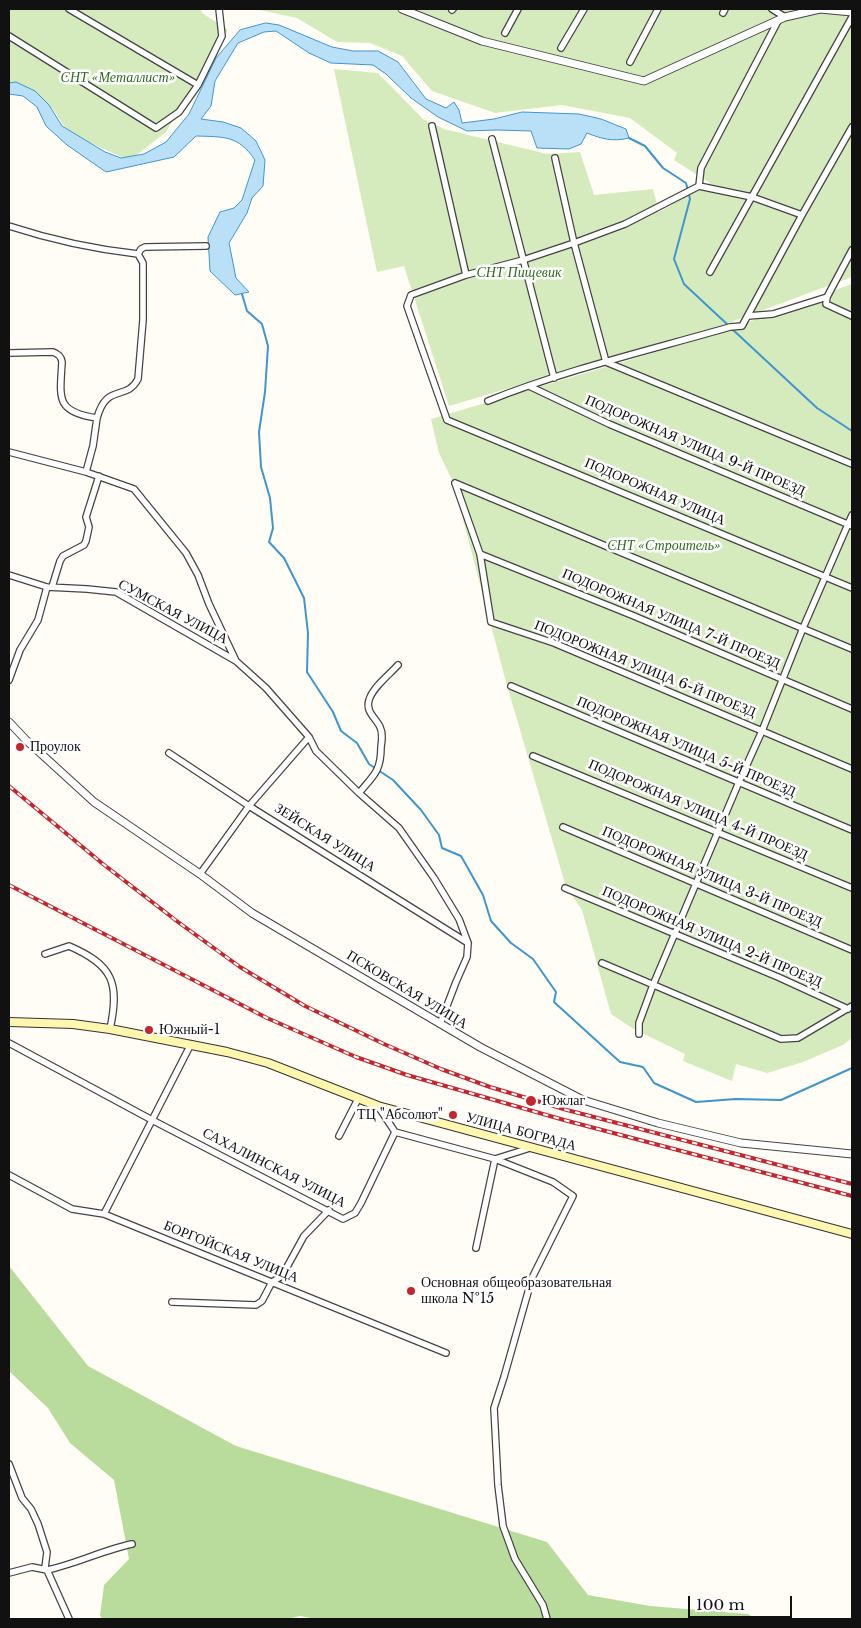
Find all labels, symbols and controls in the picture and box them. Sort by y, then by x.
park label: СНТ «Металлист» [61,70,175,86]
park label: СНТ Пищевик [477,265,561,281]
street label: ПОДОРОЖНАЯ УЛИЦА 9-Й ПРОЕЗД [582,392,808,500]
street label: ПОДОРОЖНАЯ УЛИЦА [582,455,728,529]
park label: СНТ «Строитель» [607,538,721,554]
street label: ПОДОРОЖНАЯ УЛИЦА 7-Й ПРОЕЗД [559,565,783,673]
street label: СУМСКАЯ УЛИЦА [115,576,231,648]
street label: ПОДОРОЖНАЯ УЛИЦА 6-Й ПРОЕЗД [532,617,758,721]
street label: ПОДОРОЖНАЯ УЛИЦА 5-Й ПРОЕЗД [574,693,798,801]
place label: Проулок [30,739,81,755]
marker: Проулок [14,741,26,753]
street label: ПОДОРОЖНАЯ УЛИЦА 4-Й ПРОЕЗД [586,756,810,864]
street label: ЗЕЙСКАЯ УЛИЦА [271,800,379,876]
street label: ПОДОРОЖНАЯ УЛИЦА 3-Й ПРОЕЗД [600,823,824,931]
street label: ПОДОРОЖНАЯ УЛИЦА 2-Й ПРОЕЗД [600,883,824,991]
street label: ПСКОВСКАЯ УЛИЦА [343,947,471,1033]
place label: Южный-1 [159,1022,220,1038]
marker: Южный-1 [143,1024,155,1036]
place label: Южлаг [542,1093,585,1109]
marker: Южлаг [524,1094,538,1108]
place label: ТЦ "Абсолют" [357,1107,443,1123]
marker: ТЦ "Абсолют" [447,1109,459,1121]
street label: УЛИЦА БОГРАДА [464,1109,578,1155]
street label: САХАЛИНСКАЯ УЛИЦА [199,1124,349,1212]
street label: БОРГОЙСКАЯ УЛИЦА [161,1217,301,1287]
place label: Основная общеобразовательная школа №15 [421,1275,612,1308]
marker: Основная общеобразовательная школа №15 [405,1285,417,1297]
scale bar [691,1586,795,1618]
text: 100 m [696,1595,745,1614]

